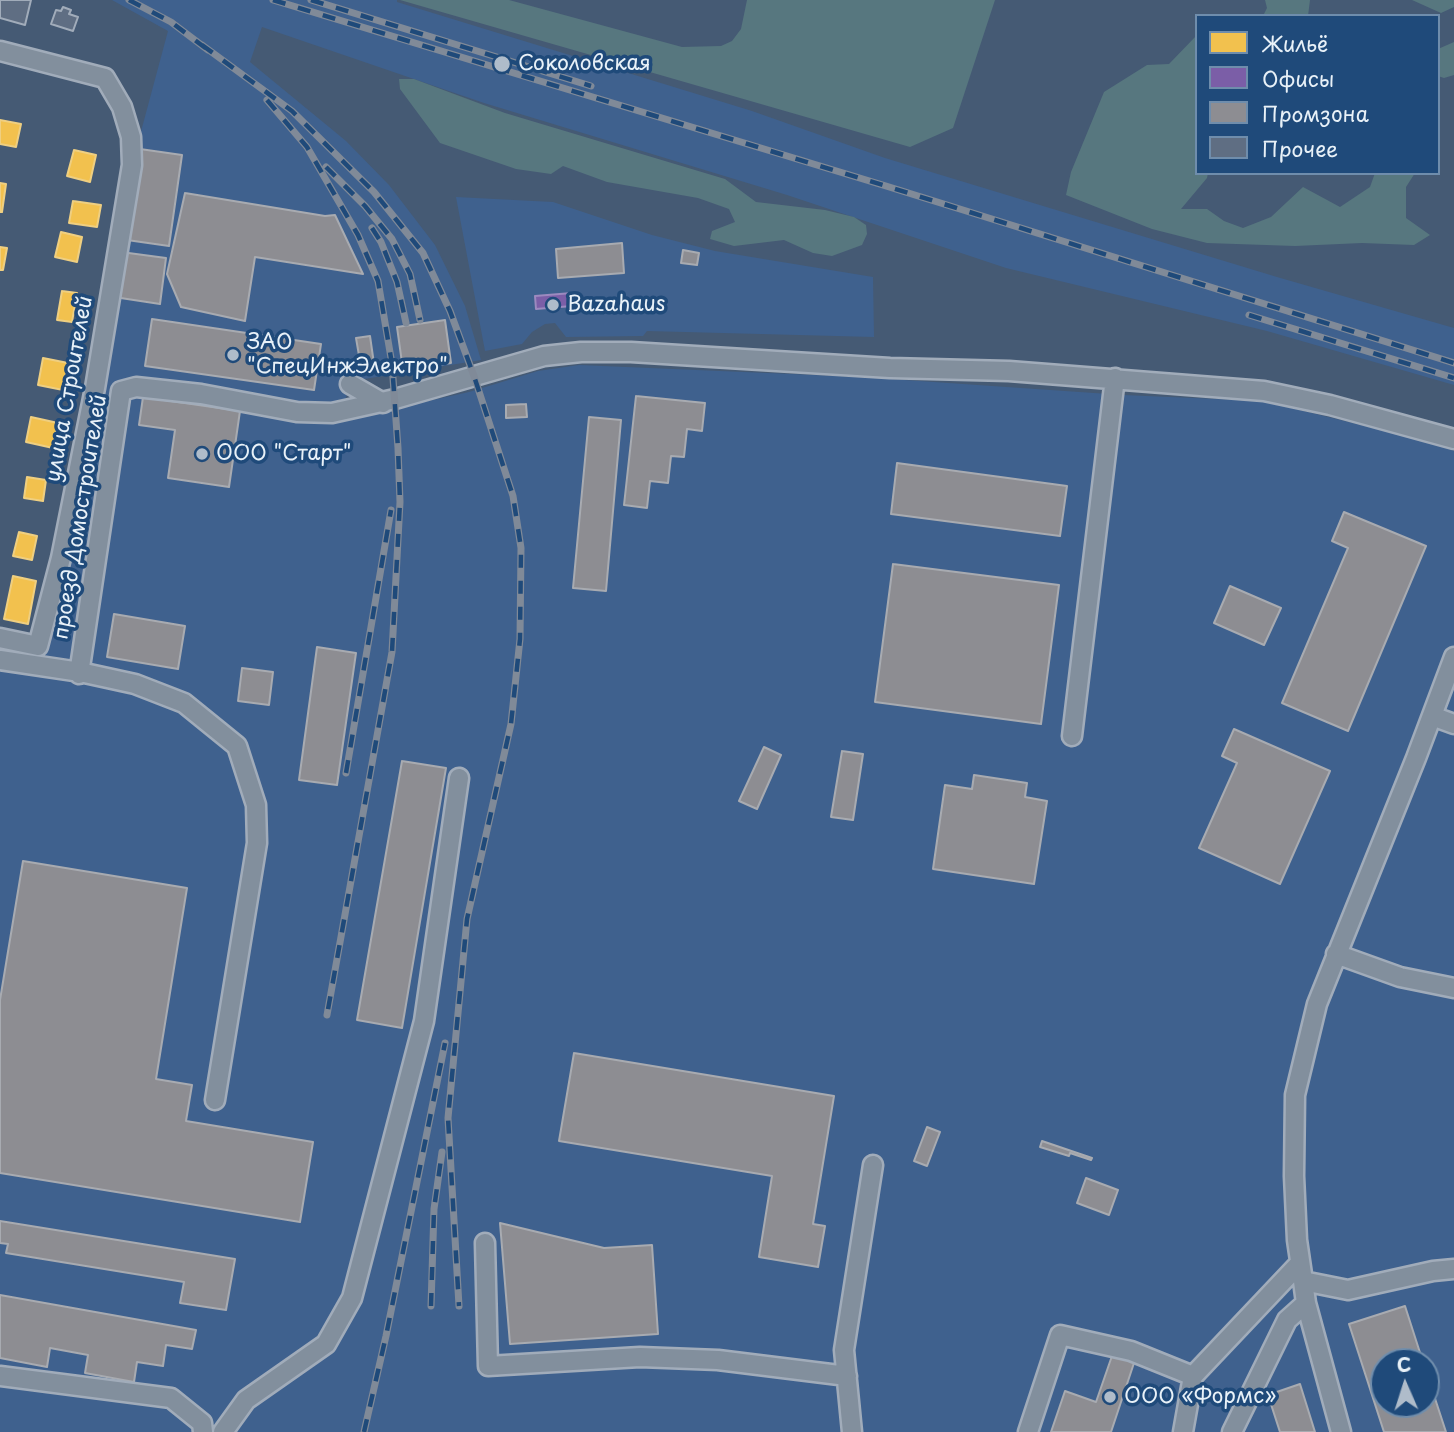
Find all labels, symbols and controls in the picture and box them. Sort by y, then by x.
legend [1195,14,1440,175]
text: Жильё [1262,27,1328,59]
place label: Соколовская [518,51,651,77]
marker: Соколовская [492,54,512,74]
text: Офисы [1262,62,1334,94]
text: Промзона [1262,97,1369,129]
text: Прочее [1262,132,1338,164]
place label: Bazahaus [567,292,665,318]
street label: улица Строителей [41,294,99,484]
marker: Bazahaus [545,297,561,313]
place label: ЗАО "СпецИнжЭлектро" [247,330,448,380]
marker: ЗАО "СпецИнжЭлектро" [225,347,241,363]
street label: проезд Домостроителей [49,393,113,641]
place label: ООО "Старт" [216,441,351,467]
marker: ООО "Старт" [194,446,210,462]
north arrow [1370,1348,1440,1418]
text: С [1396,1350,1412,1378]
place label: ООО «Формс» [1124,1384,1276,1410]
marker: ООО «Формс» [1102,1389,1118,1405]

